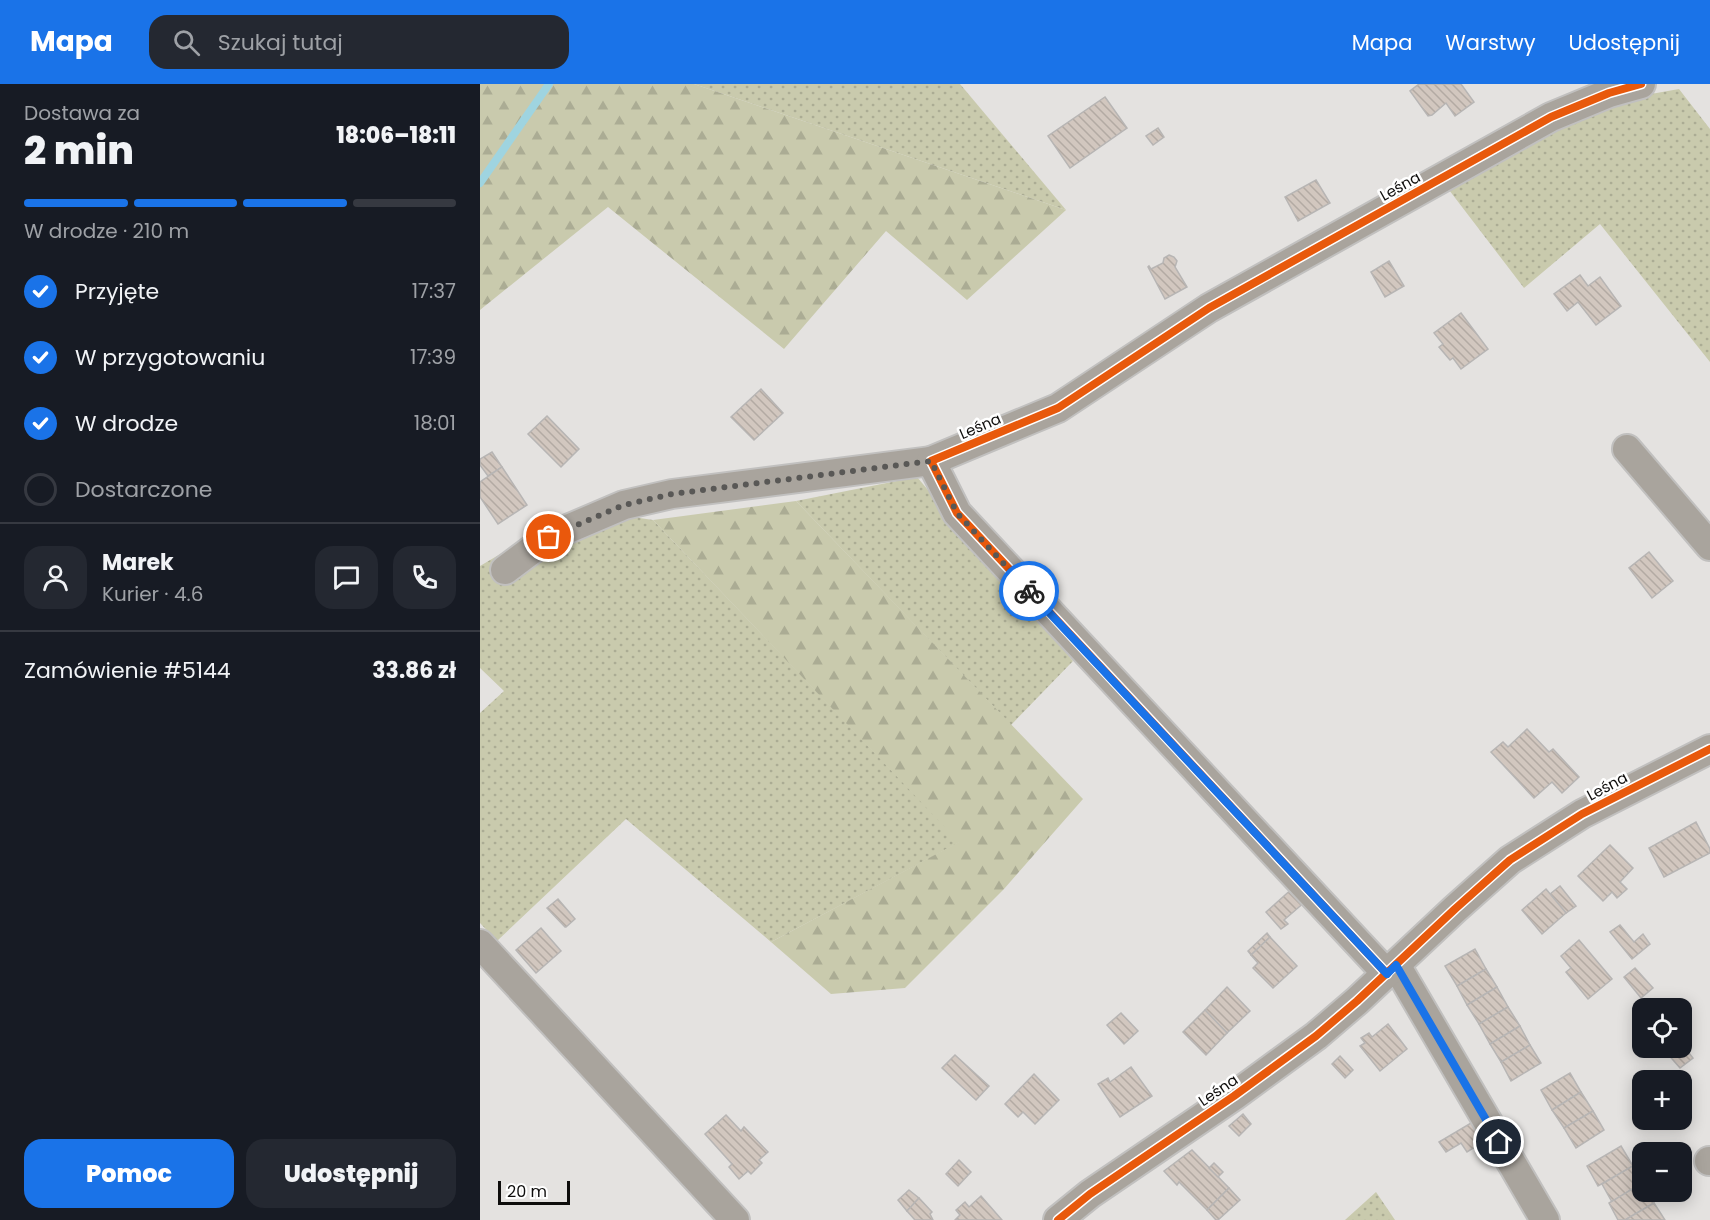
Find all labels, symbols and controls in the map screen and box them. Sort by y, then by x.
search box [149,15,569,69]
text: Mapa [30,22,113,61]
icon: search [170,26,203,59]
text: Szukaj tutaj [218,27,343,58]
text: Mapa [1352,28,1412,57]
text: Warstwy [1445,28,1536,57]
text: Udostępnij [1569,28,1680,57]
text: Dostawa za [24,99,140,127]
text: 18:06–18:11 [336,120,456,151]
text: 2 min [24,123,134,178]
street label: Leśna [1376,166,1424,206]
text: W drodze · 210 m [24,217,189,245]
icon: check [24,275,57,308]
text: Przyjęte [75,276,159,307]
text: 17:37 [412,277,456,305]
icon: check [24,341,57,374]
text: W przygotowaniu [75,342,265,373]
text: 17:39 [410,343,456,371]
icon: check [24,407,57,440]
text: W drodze [75,408,178,439]
street label: Leśna [956,408,1004,444]
text: 18:01 [414,409,456,437]
text: Dostarczone [75,474,212,505]
pin [523,511,574,562]
icon: bag [532,520,565,553]
button: person [24,546,87,609]
button: chat [315,546,378,609]
button: phone [393,546,456,609]
text: Marek [102,547,174,578]
courier [999,561,1059,621]
icon: bike [1013,575,1046,608]
text: Kurier · 4.6 [102,580,203,608]
text: Zamówienie #5144 [24,655,231,686]
text: 33.86 zł [372,655,456,686]
street label: Leśna [1583,767,1631,805]
map controls [1632,998,1692,1202]
button: locate [1632,998,1692,1058]
street label: Leśna [1194,1069,1242,1111]
button: + [1632,1070,1692,1130]
pin [1473,1116,1524,1167]
icon: home [1482,1125,1515,1158]
button: Pomoc [24,1139,234,1208]
button: Udostępnij [246,1139,456,1208]
button: − [1632,1142,1692,1202]
scale bar [498,1178,570,1206]
text: 20 m [507,1180,547,1203]

